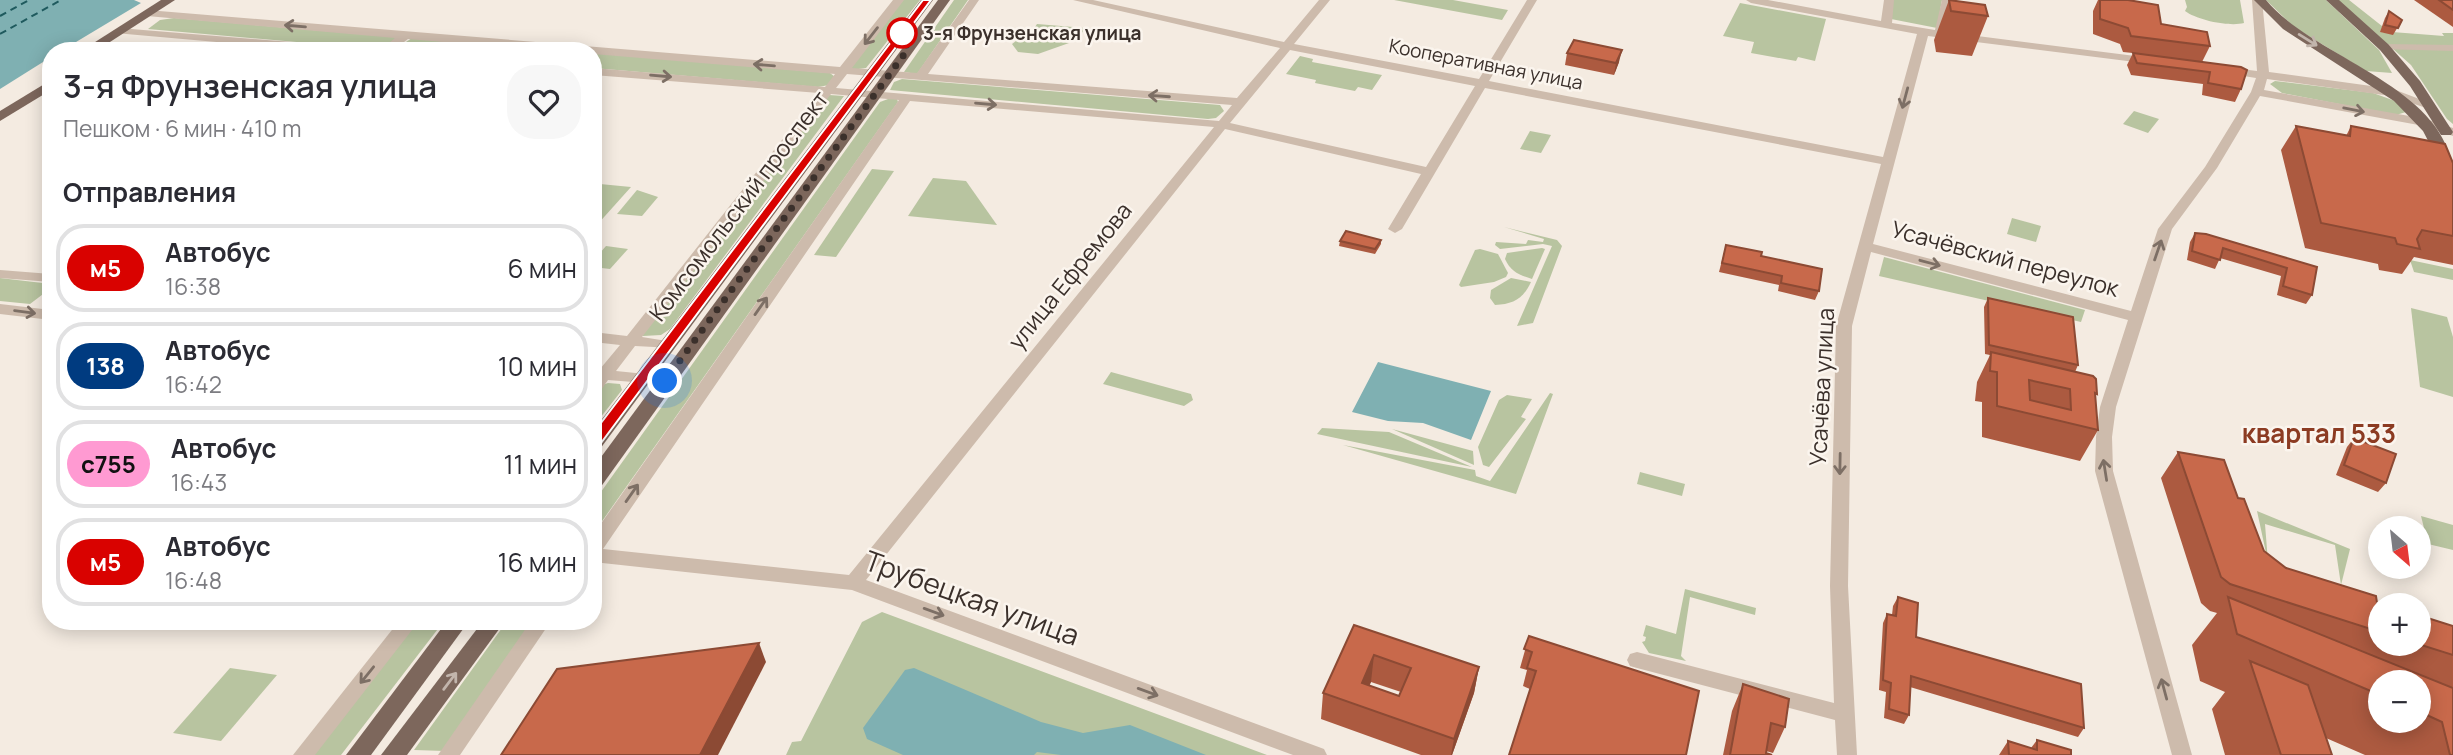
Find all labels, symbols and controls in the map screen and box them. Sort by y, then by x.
marker: 3-я Фрунзенская улица [887,18,917,48]
one-way arrow [284,19,307,32]
place label: 3-я Фрунзенская улица [923,20,1142,46]
one-way arrow [864,26,879,44]
street label: Кооперативная улица [1387,32,1585,96]
one-way arrow [2297,33,2317,47]
one-way arrow [753,58,775,71]
text: 3-я Фрунзенская улица [63,63,437,108]
button: heart [507,65,581,139]
one-way arrow [649,70,672,83]
street label: Комсомольский проспект [641,83,836,327]
one-way arrow [1898,86,1911,108]
one-way arrow [1149,89,1171,102]
one-way arrow [974,98,997,111]
one-way arrow [2342,104,2365,117]
text: Пешком · 6 мин · 410 m [63,112,301,144]
text: Отправления [63,174,236,210]
street label: улица Ефремова [1000,195,1138,356]
street label: Усачёвский переулок [1888,212,2123,304]
text: Автобус [165,234,271,270]
one-way arrow [2153,240,2165,262]
text: 6 мин [508,250,577,286]
text: м5 [90,251,121,284]
one-way arrow [1918,257,1941,270]
text: 16:38 [165,270,221,302]
one-way arrow [754,297,769,315]
one-way arrow [14,306,36,319]
street label: Усачёва улица [1801,307,1841,467]
text: Автобус [165,332,271,368]
text: 10 мин [498,348,577,384]
text: 138 [86,349,125,382]
your location [647,363,682,398]
text: 16:42 [165,368,222,400]
district label: квартал 533 [2242,415,2396,451]
text: Автобус [171,430,276,466]
text: 11 мин [503,446,577,482]
text: с755 [81,447,136,480]
one-way arrow [1834,452,1847,475]
one-way arrow [2098,459,2111,482]
text: 16:43 [171,466,227,498]
one-way arrow [625,484,639,503]
north arrow [2368,516,2431,579]
map controls [2368,516,2431,733]
text: Автобус [165,528,271,564]
street label: Трубецкая улица [860,541,1085,654]
text: 16 мин [497,544,577,580]
text: м5 [90,545,121,578]
text: 16:48 [165,564,222,596]
button: + [2368,593,2431,656]
one-way arrow [923,607,945,619]
one-way arrow [360,665,375,683]
button: − [2368,670,2431,733]
one-way arrow [442,673,457,691]
one-way arrow [2157,678,2170,700]
one-way arrow [1136,686,1158,699]

